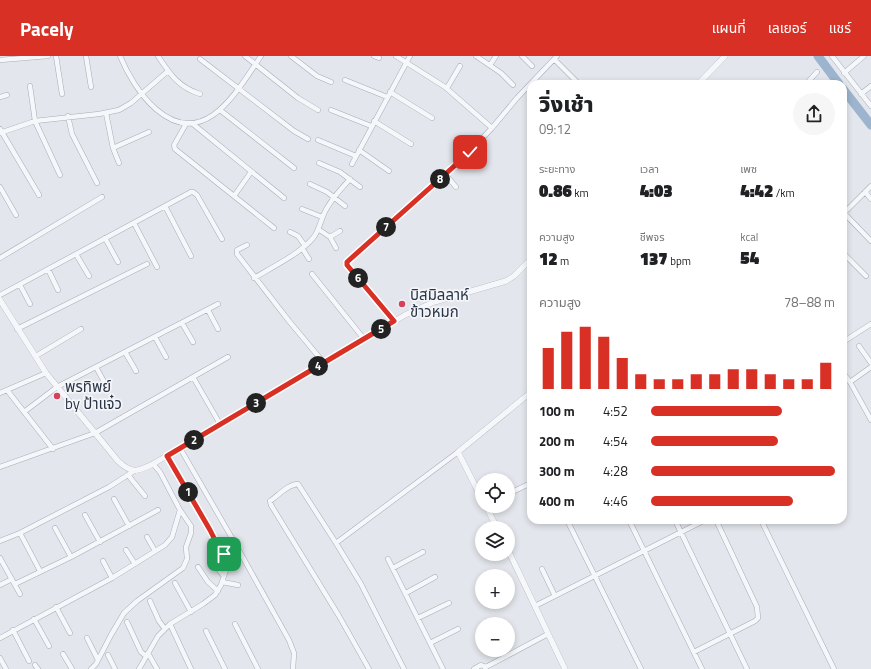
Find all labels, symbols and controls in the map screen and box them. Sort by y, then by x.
text: Pacely [20,14,74,43]
text: แผนที่ [712,17,746,38]
text: เลเยอร์ [768,17,807,38]
text: แชร์ [829,17,851,38]
text: วิ่งเช้า [539,87,594,121]
button: share [793,93,835,135]
text: 09:12 [539,119,571,139]
pin [453,135,487,169]
icon: check [459,141,481,163]
text: ระยะทาง [539,161,575,177]
text: เวลา [640,161,659,177]
text: เพซ [740,161,757,177]
pin: 8 [430,169,450,189]
text: 8 [437,171,443,187]
text: 0.86 [539,178,572,204]
text: 4:03 [640,178,673,204]
text: 4:42 [740,178,773,204]
text: km [572,185,589,201]
text: /km [773,185,795,201]
pin: 7 [376,217,396,237]
text: 7 [383,219,389,235]
text: ความสูง [539,229,575,245]
text: ชีพจร [640,229,665,245]
text: kcal [740,229,758,245]
text: 54 [740,245,759,271]
text: 12 [539,246,558,272]
text: 137 [640,246,668,272]
text: m [558,253,569,269]
text: bpm [668,253,691,269]
pin: 6 [348,268,368,288]
text: 6 [355,270,361,286]
place label: บิสมิลลาห์ ข้าวหมก [410,283,469,323]
text: ความสูง [539,292,581,312]
text: 78–88 m [784,292,835,312]
marker: บิสมิลลาห์ ข้าวหมก [397,299,407,309]
pin: 5 [371,319,391,339]
text: 5 [378,321,384,337]
pin: 4 [308,356,328,376]
text: 4 [315,358,321,374]
place label: พรทิพย์ by ป้าแจ๋ว [65,375,122,415]
marker: พรทิพย์ by ป้าแจ๋ว [52,391,62,401]
pin: 3 [246,393,266,413]
text: 3 [253,395,259,411]
text: 100 m [539,401,575,421]
text: 4:52 [603,401,628,421]
pin: 2 [184,430,204,450]
text: 200 m [539,431,575,451]
text: 4:54 [603,431,628,451]
text: 2 [191,432,197,448]
text: 300 m [539,461,575,481]
text: 4:28 [603,461,628,481]
map controls [475,473,515,657]
button: locate [475,473,515,513]
pin: 1 [178,482,198,502]
text: 1 [185,484,191,500]
text: 400 m [539,491,575,511]
text: 4:46 [603,491,628,511]
button: layers [475,521,515,561]
pin [207,537,241,571]
icon: arrive [213,543,235,565]
button: + [475,569,515,609]
button: − [475,617,515,657]

